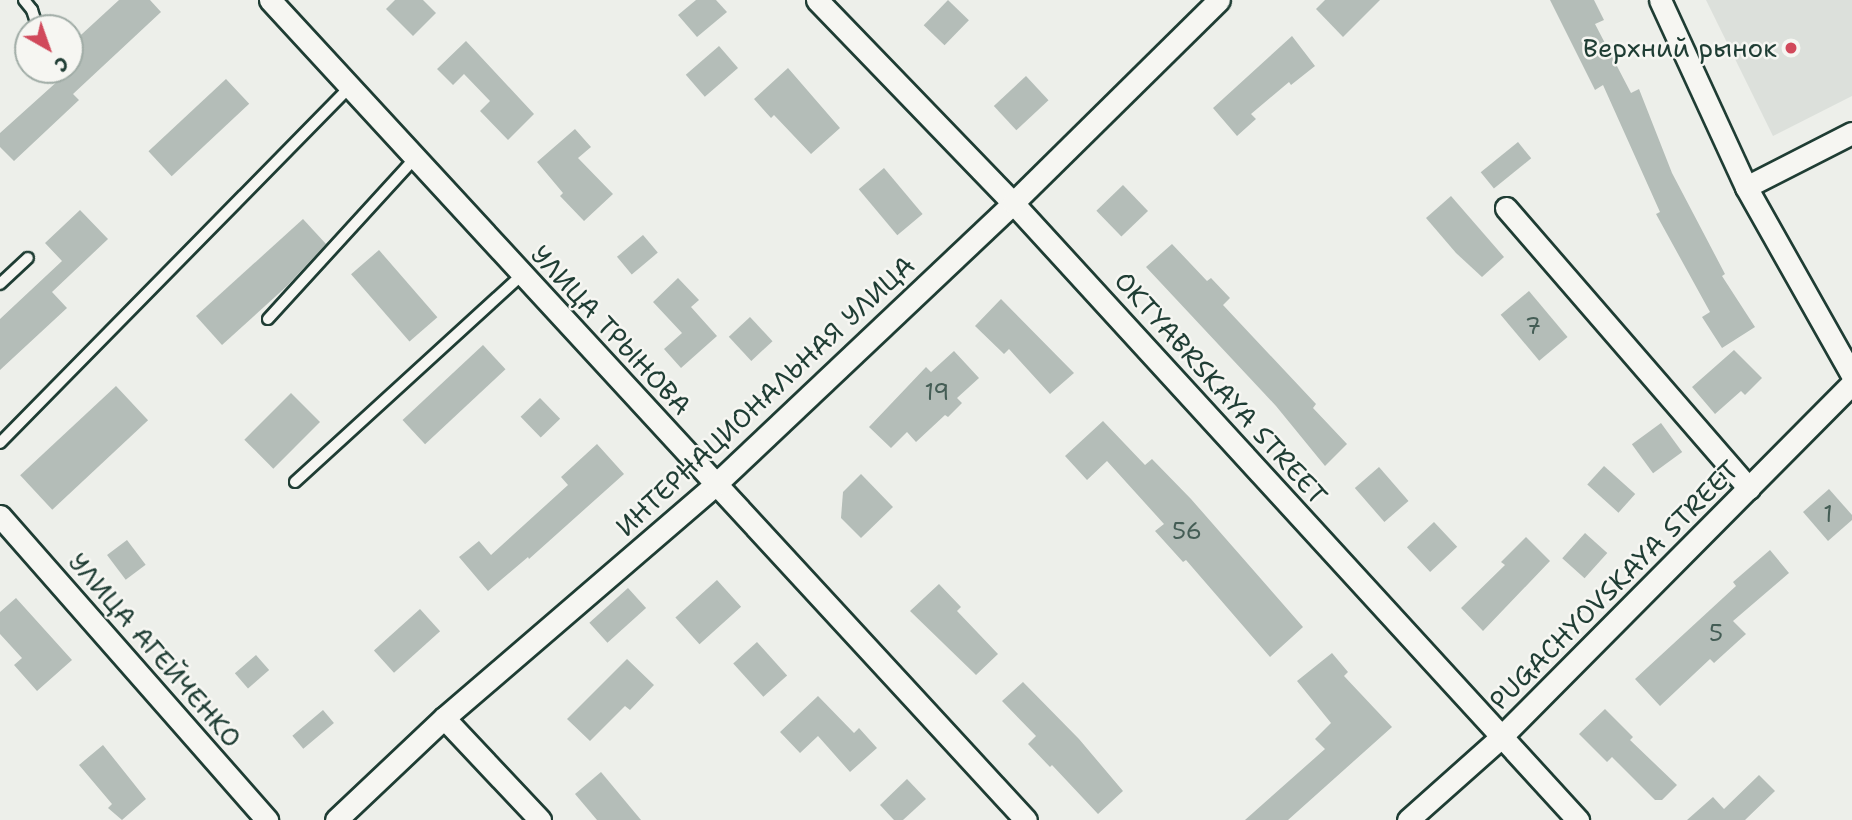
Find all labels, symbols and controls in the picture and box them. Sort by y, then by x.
north arrow [14,14,84,84]
place label: Верхний рынок [1583,32,1777,64]
marker: Верхний рынок [1783,40,1799,56]
text: С [49,51,74,77]
street label: УЛИЦА ТРЫНОВА [524,239,698,421]
street label: ИНТЕРНАЦИОНАЛЬНАЯ УЛИЦА [609,249,921,543]
street label: OKTYABRSKAYA STREET [1108,265,1334,511]
house number: 7 [1525,312,1541,340]
house number: 19 [925,378,949,406]
street label: PUGACHYOVSKAYA STREET [1483,454,1745,716]
house number: 1 [1823,500,1833,528]
house number: 56 [1172,517,1202,545]
street label: УЛИЦА АГЕЙЧЕНКО [62,546,248,754]
house number: 5 [1709,619,1723,647]

